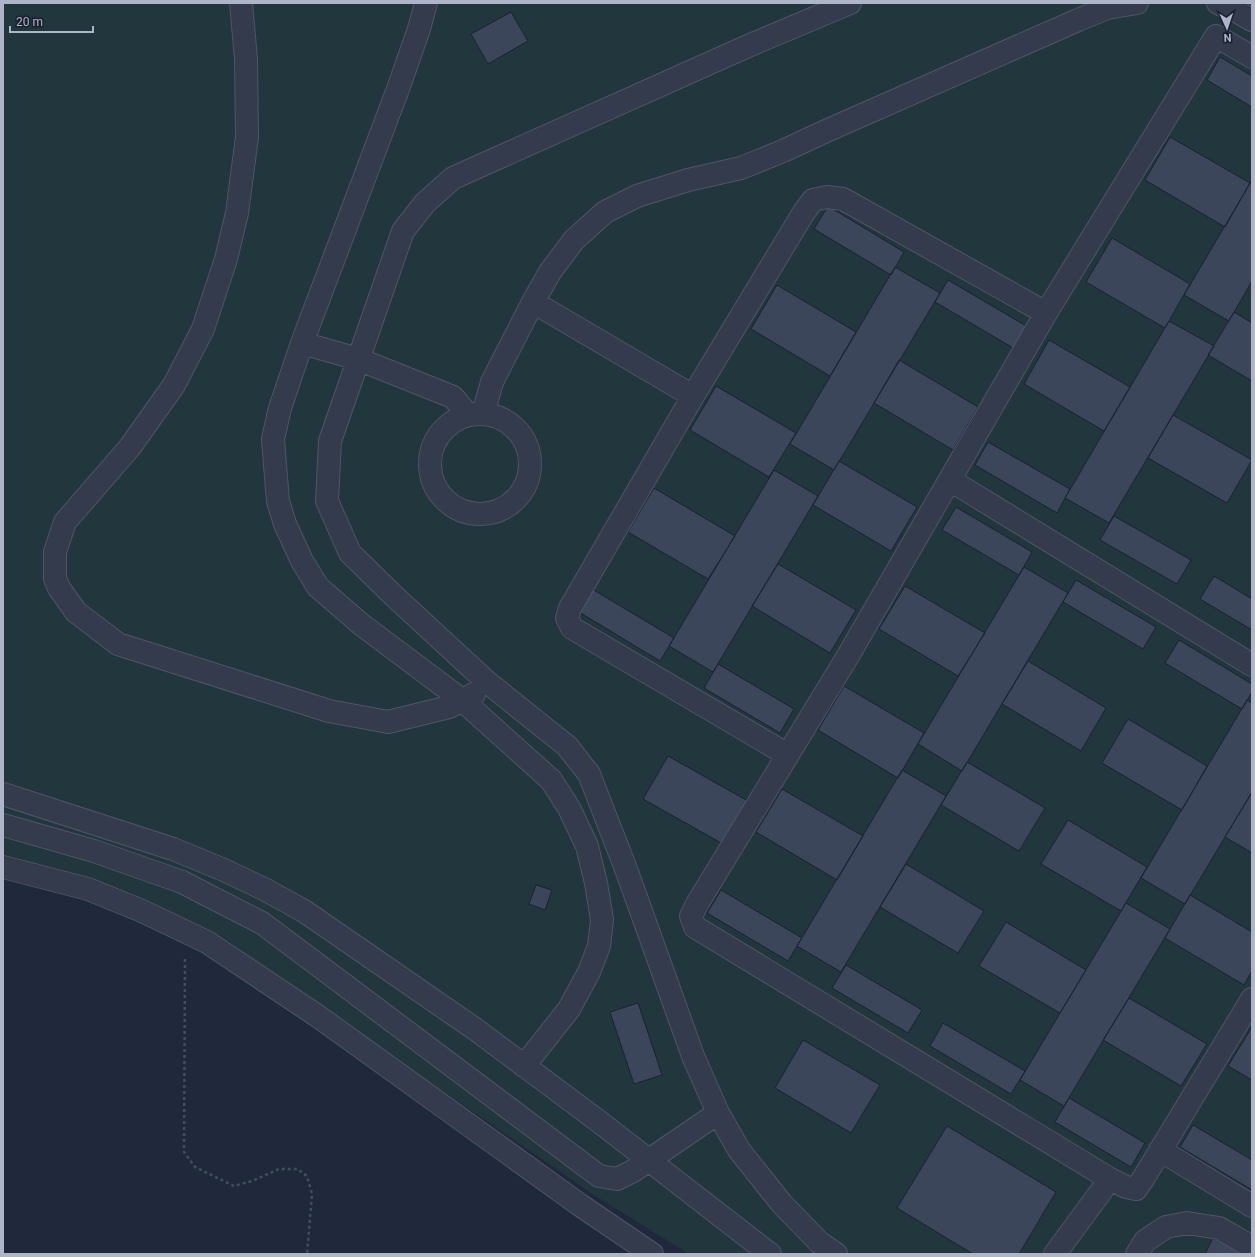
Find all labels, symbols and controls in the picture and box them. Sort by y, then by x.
scale bar [10,8,93,34]
north arrow [1207,8,1247,48]
text: 20 m [16,15,43,29]
text: N [1223,31,1232,44]

